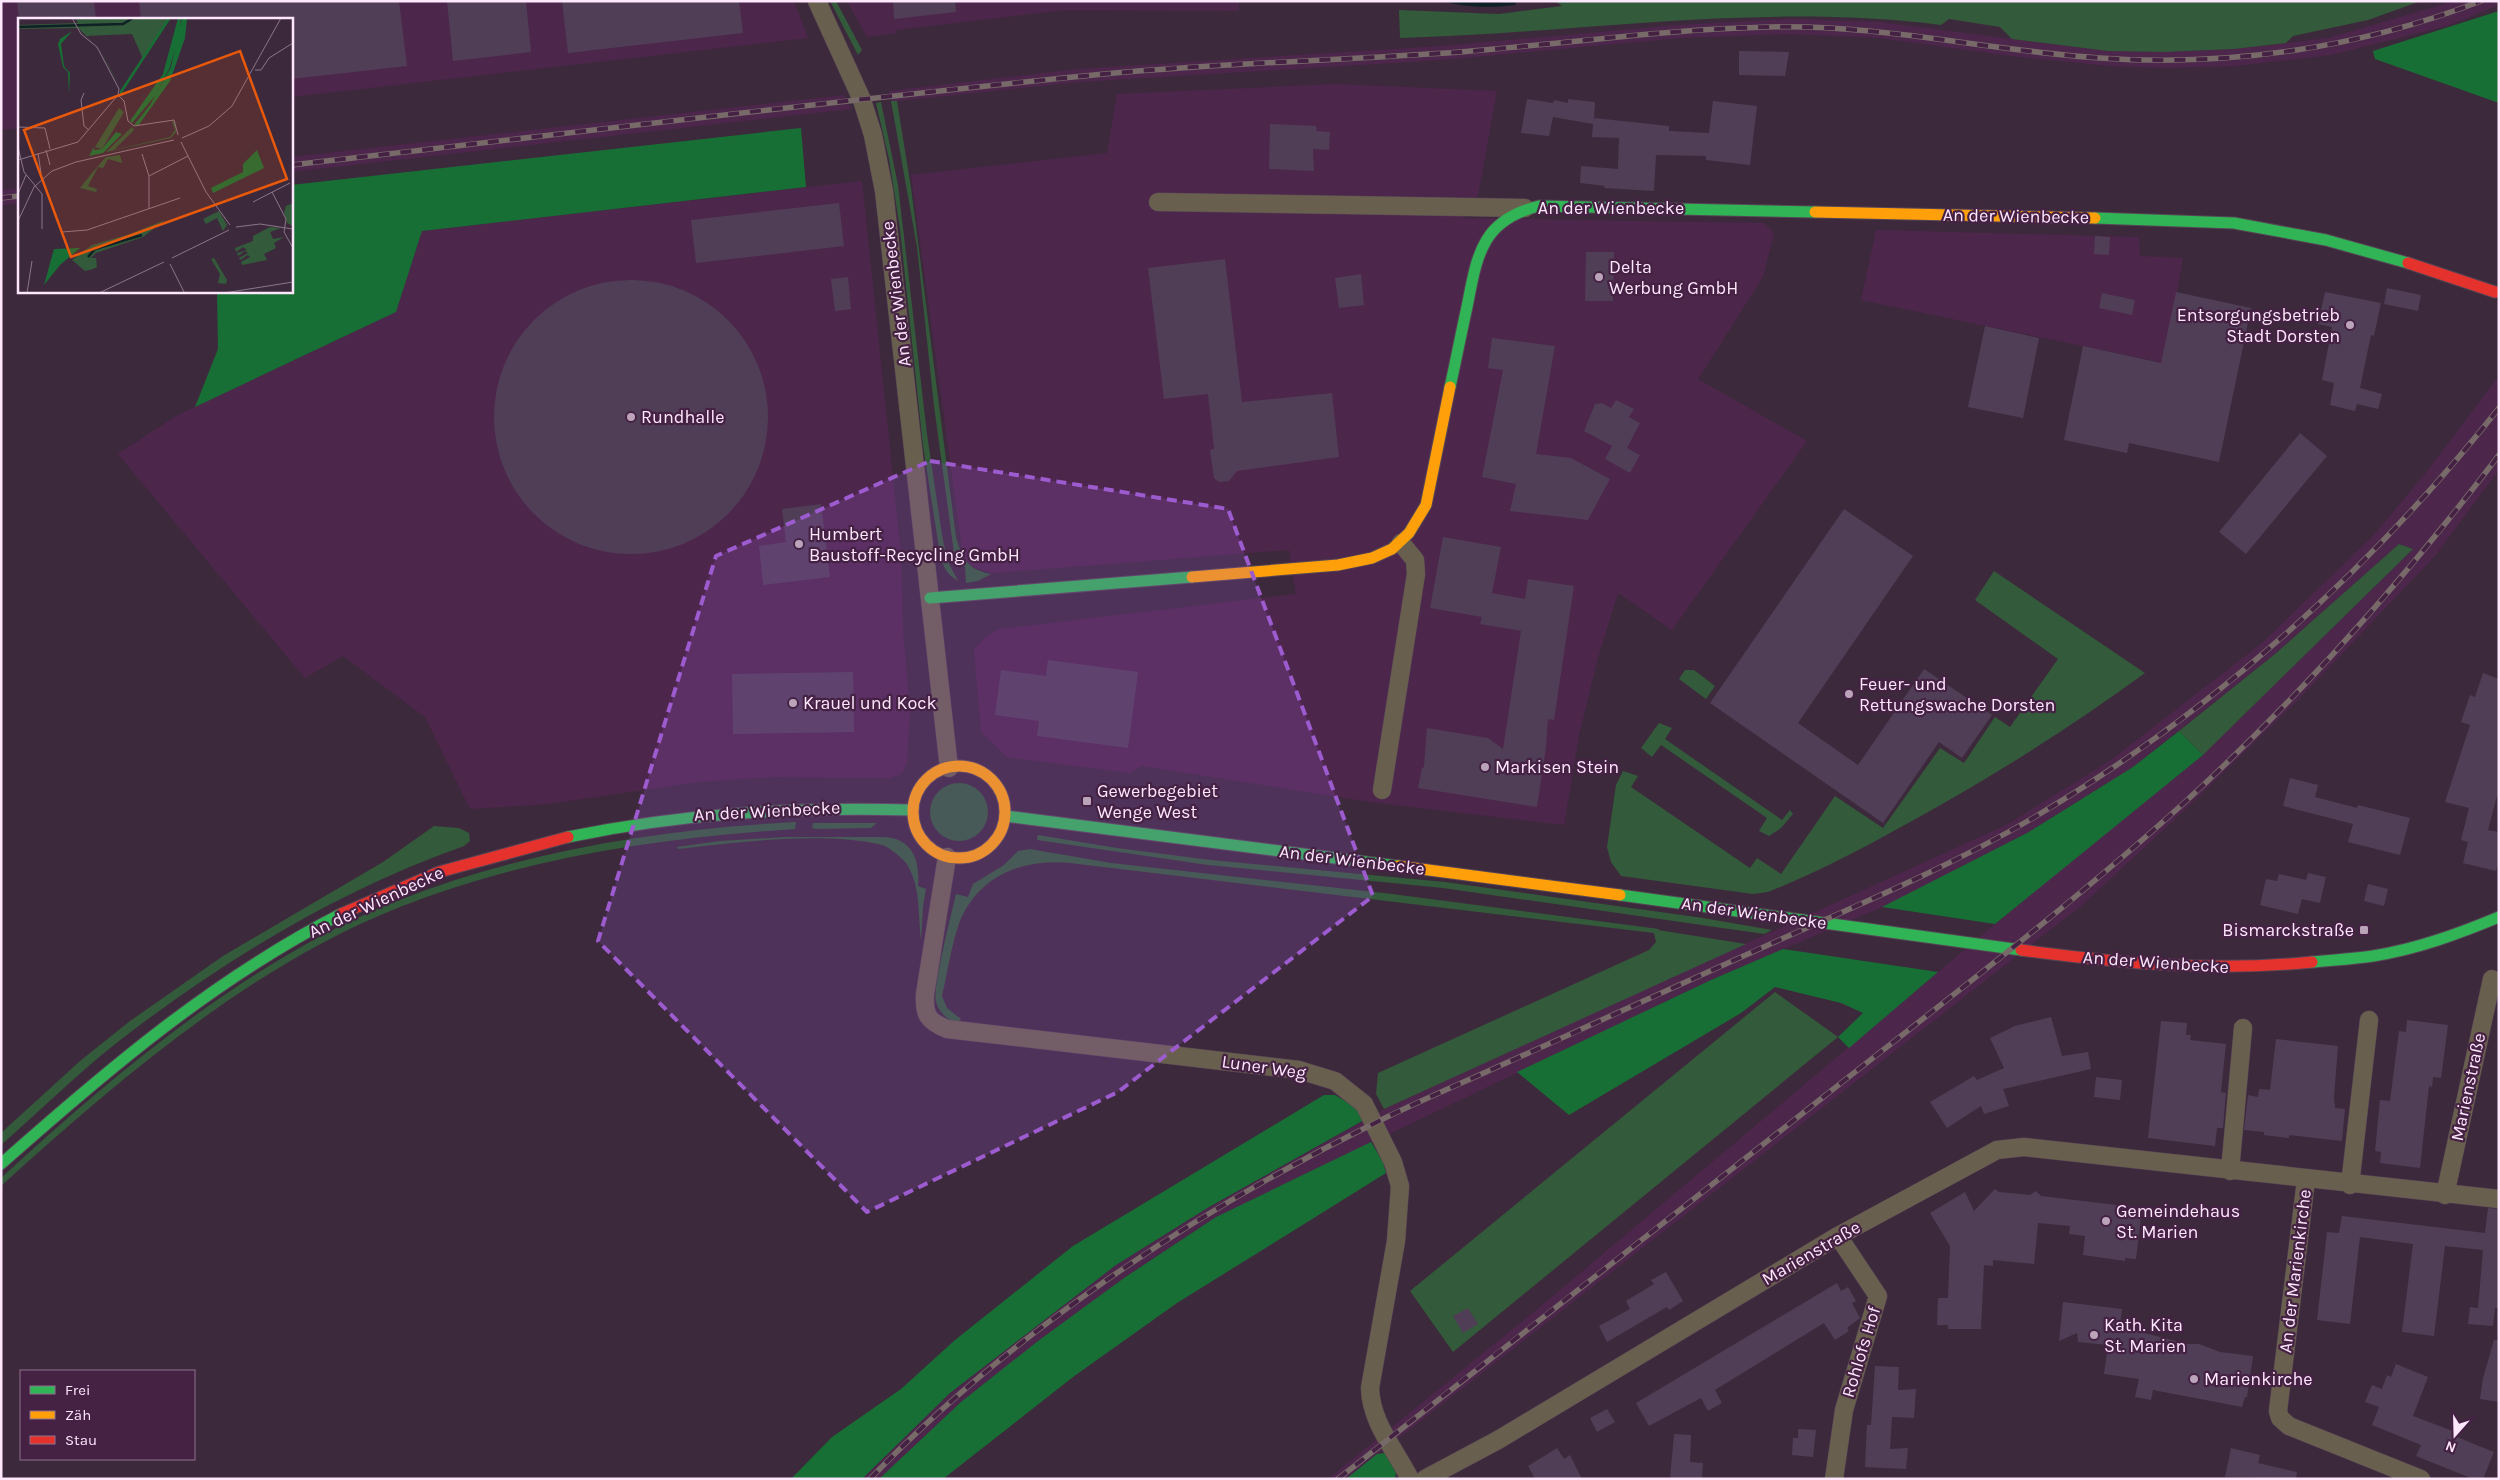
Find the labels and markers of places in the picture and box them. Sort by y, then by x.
place label: Delta Werbung GmbH [1609,256,1738,299]
marker: Delta Werbung GmbH [1593,271,1605,283]
place label: Entsorgungsbetrieb Stadt Dorsten [2177,304,2340,347]
marker: Entsorgungsbetrieb Stadt Dorsten [2344,319,2356,331]
place label: Rundhalle [641,406,725,428]
marker: Rundhalle [625,411,637,423]
place label: Humbert Baustoff-Recycling GmbH [809,523,1020,566]
marker: Humbert Baustoff-Recycling GmbH [793,538,805,550]
place label: Feuer- und Rettungswache Dorsten [1859,673,2055,716]
marker: Feuer- und Rettungswache Dorsten [1843,688,1855,700]
place label: Krauel und Kock [803,692,937,714]
marker: Krauel und Kock [787,697,799,709]
place label: Markisen Stein [1495,756,1619,778]
marker: Markisen Stein [1479,761,1491,773]
place label: Gewerbegebiet Wenge West [1097,780,1218,823]
marker: Gewerbegebiet Wenge West [1081,795,1093,807]
place label: Bismarckstraße [2222,919,2354,941]
marker: Bismarckstraße [2358,924,2370,936]
place label: Gemeindehaus St. Marien [2116,1200,2240,1243]
marker: Gemeindehaus St. Marien [2100,1215,2112,1227]
place label: Kath. Kita St. Marien [2104,1314,2186,1357]
marker: Kath. Kita St. Marien [2088,1329,2100,1341]
place label: Marienkirche [2204,1368,2313,1390]
marker: Marienkirche [2188,1373,2200,1385]

